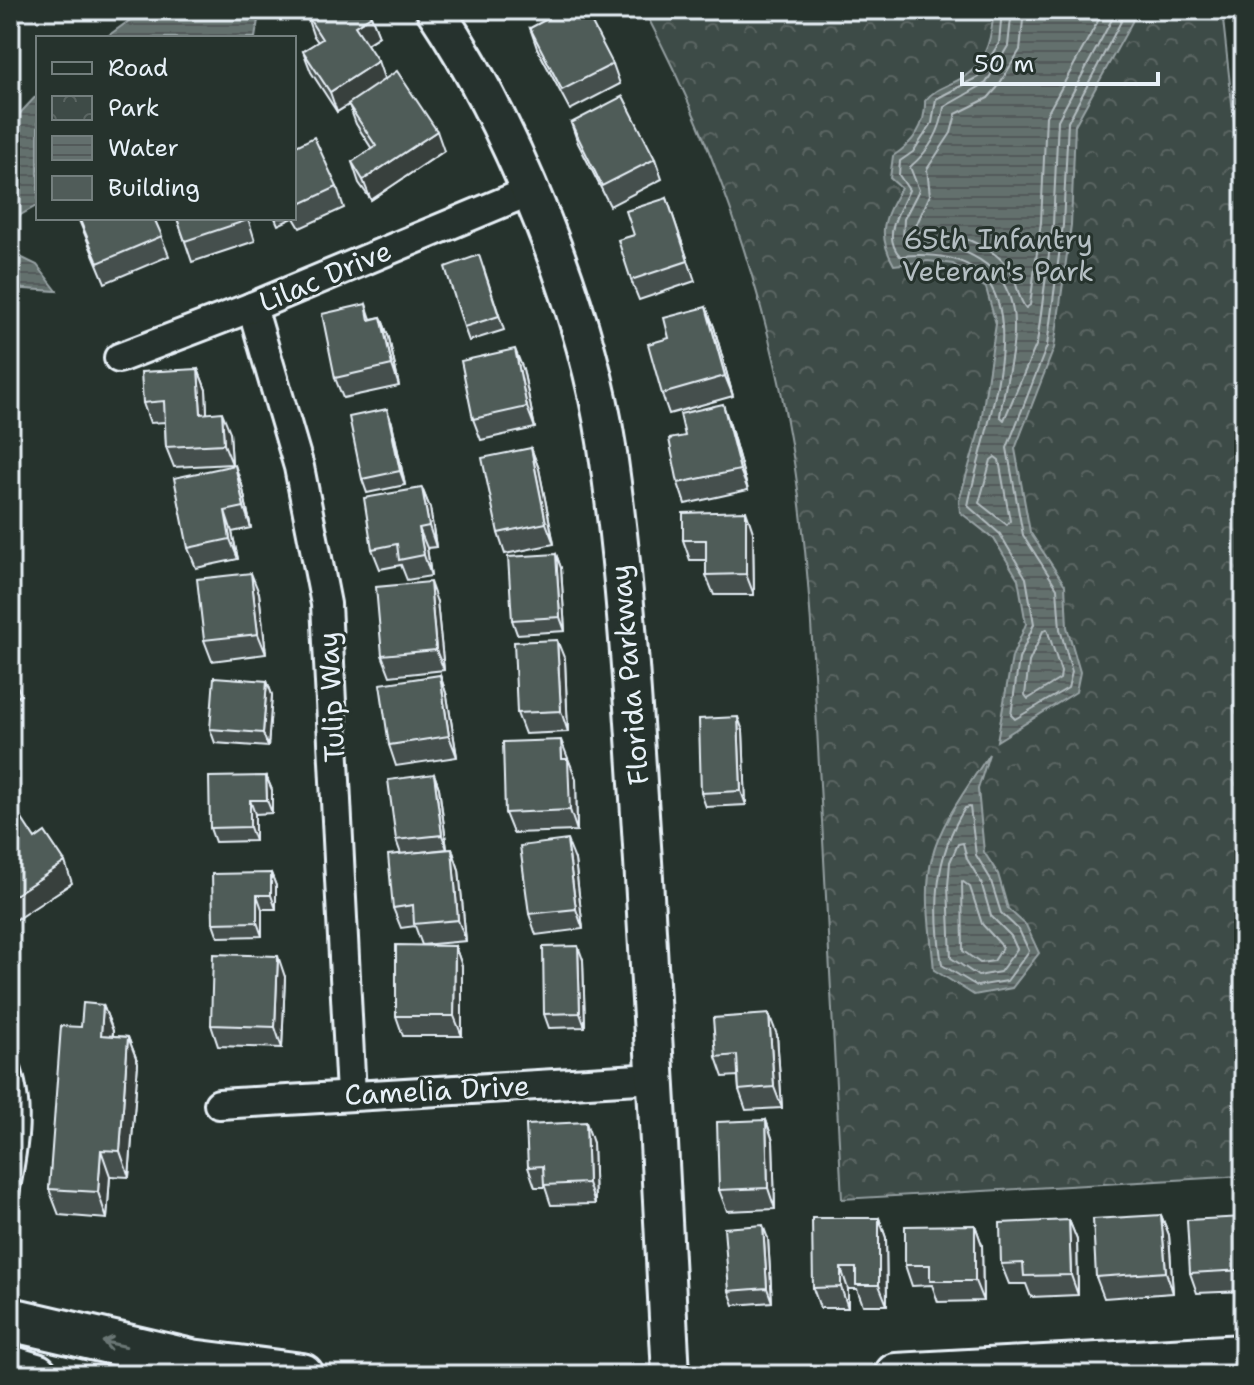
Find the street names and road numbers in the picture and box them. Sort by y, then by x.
street label: Lilac Drive [253,231,397,321]
street label: Florida Parkway [600,563,658,787]
street label: Tulip Way [309,631,353,763]
street label: Camelia Drive [344,1066,530,1114]

